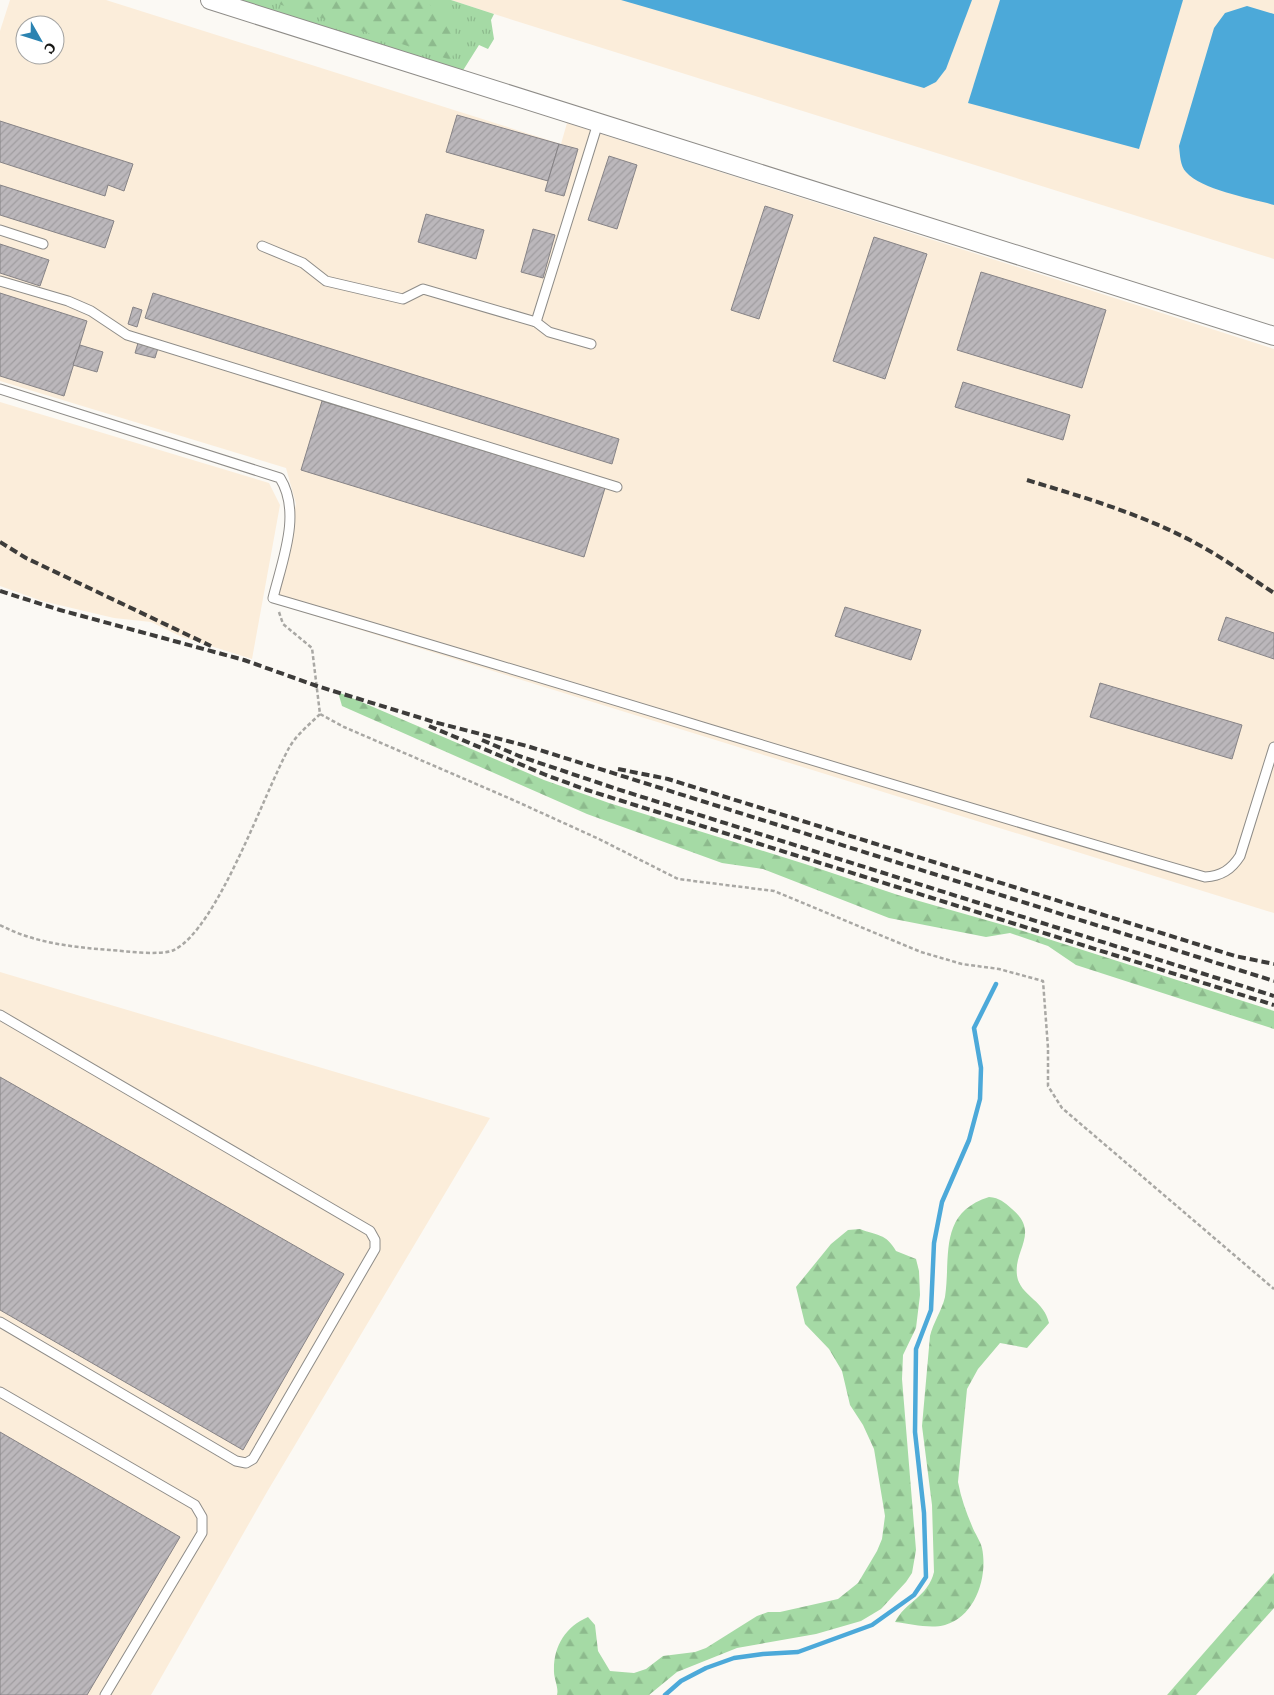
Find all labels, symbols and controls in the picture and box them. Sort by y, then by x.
north arrow [15,15,65,65]
text: С [40,39,62,59]

